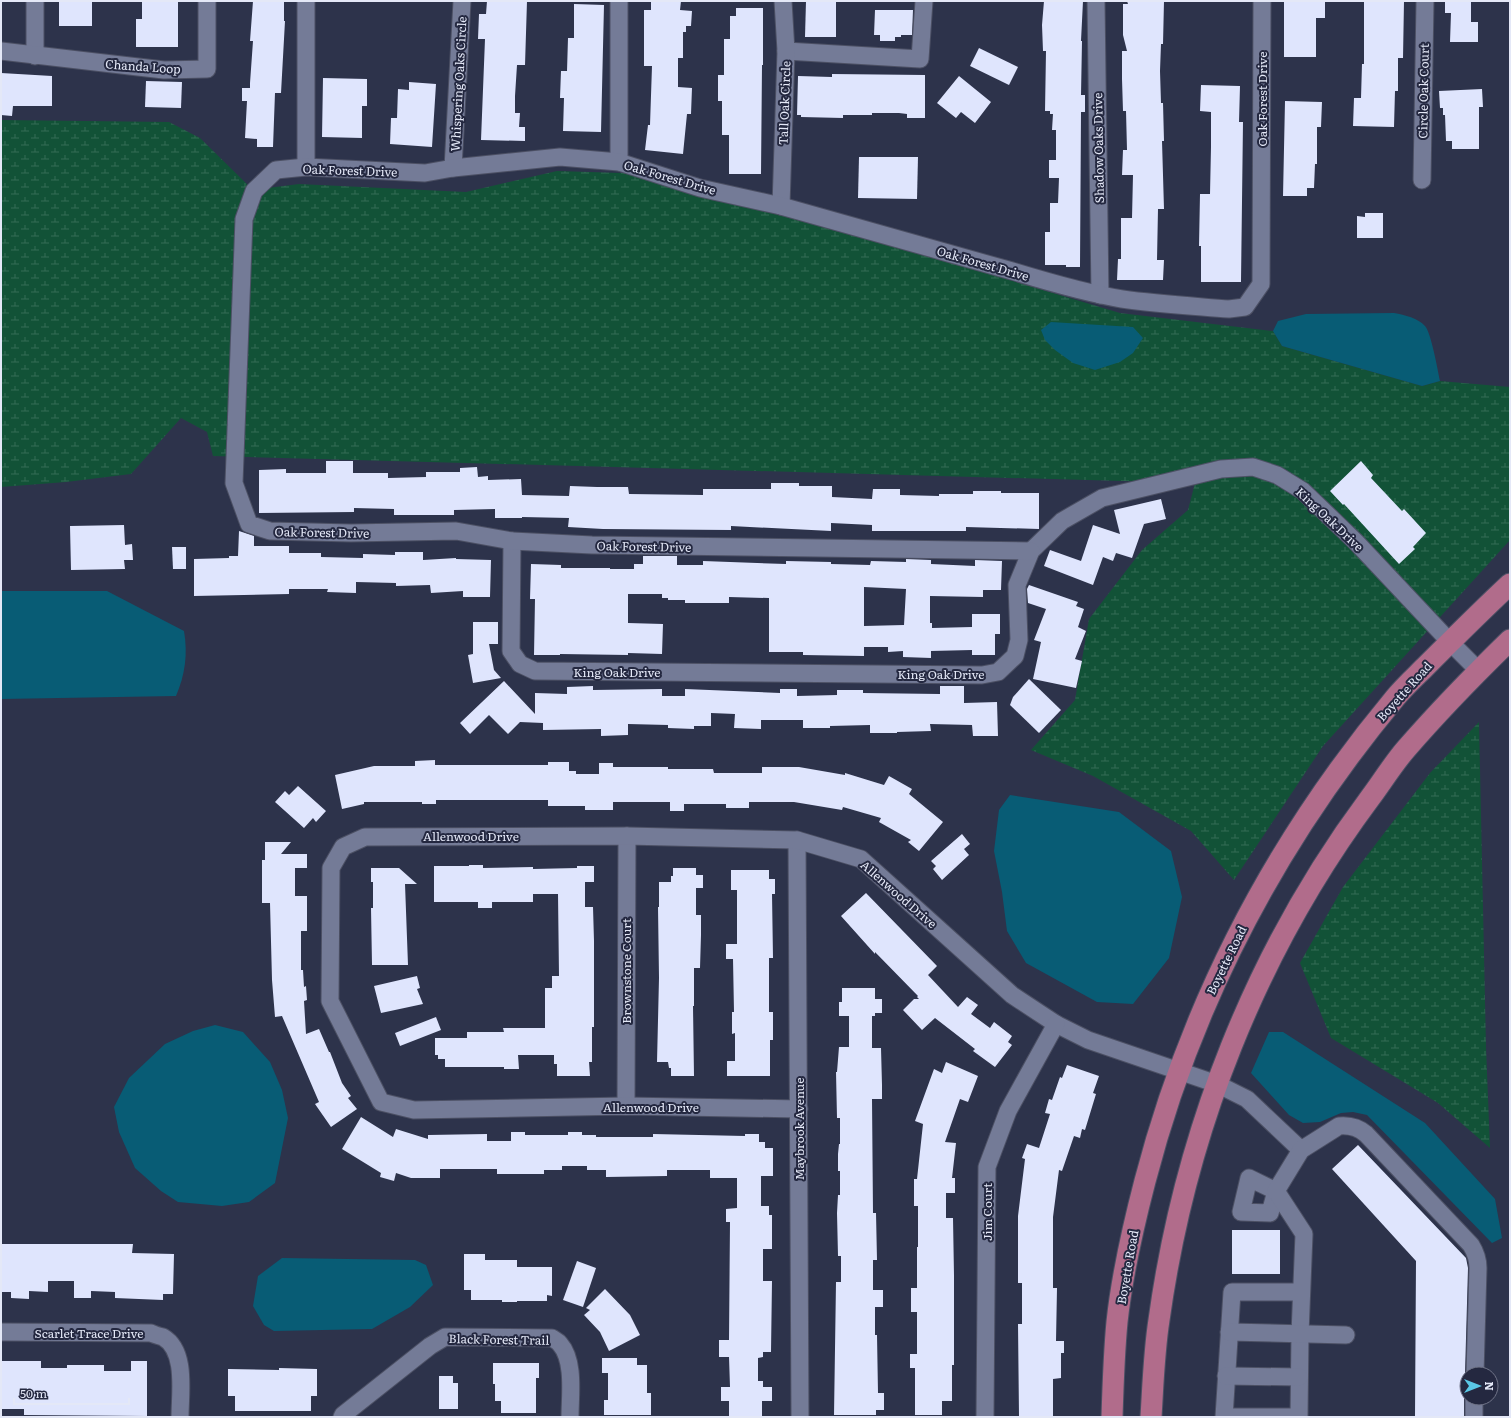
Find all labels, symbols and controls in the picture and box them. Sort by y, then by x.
street label: Whispering Oaks Circle [445,16,471,152]
street label: Circle Oak Court [1413,43,1433,139]
street label: Oak Forest Drive [1253,52,1271,146]
street label: Chanda Loop [105,54,181,78]
street label: Tall Oak Circle [774,61,794,145]
street label: Shadow Oaks Drive [1088,93,1108,203]
street label: Oak Forest Drive [622,155,718,199]
street label: Oak Forest Drive [302,159,398,181]
street label: Oak Forest Drive [935,241,1031,285]
street label: King Oak Drive [1292,483,1368,555]
street label: Oak Forest Drive [274,522,370,542]
street label: Oak Forest Drive [596,536,692,556]
street label: Boyette Road [1372,657,1436,725]
street label: King Oak Drive [574,663,660,681]
street label: King Oak Drive [898,665,984,683]
street label: Allenwood Drive [423,827,519,845]
street label: Allenwood Drive [857,856,941,932]
street label: Brownstone Court [617,918,635,1024]
street label: Boyette Road [1202,922,1251,998]
street label: Maybrook Avenue [790,1078,808,1180]
street label: Allenwood Drive [603,1098,699,1116]
street label: Jim Court [978,1183,996,1241]
street label: Boyette Road [1112,1228,1142,1305]
street label: Scarlet Trace Drive [35,1324,143,1342]
street label: Black Forest Trail [449,1329,549,1349]
north arrow [1459,1366,1499,1406]
scale bar [14,1380,129,1406]
text: N [1482,1381,1498,1391]
text: 50 m [20,1384,47,1402]

